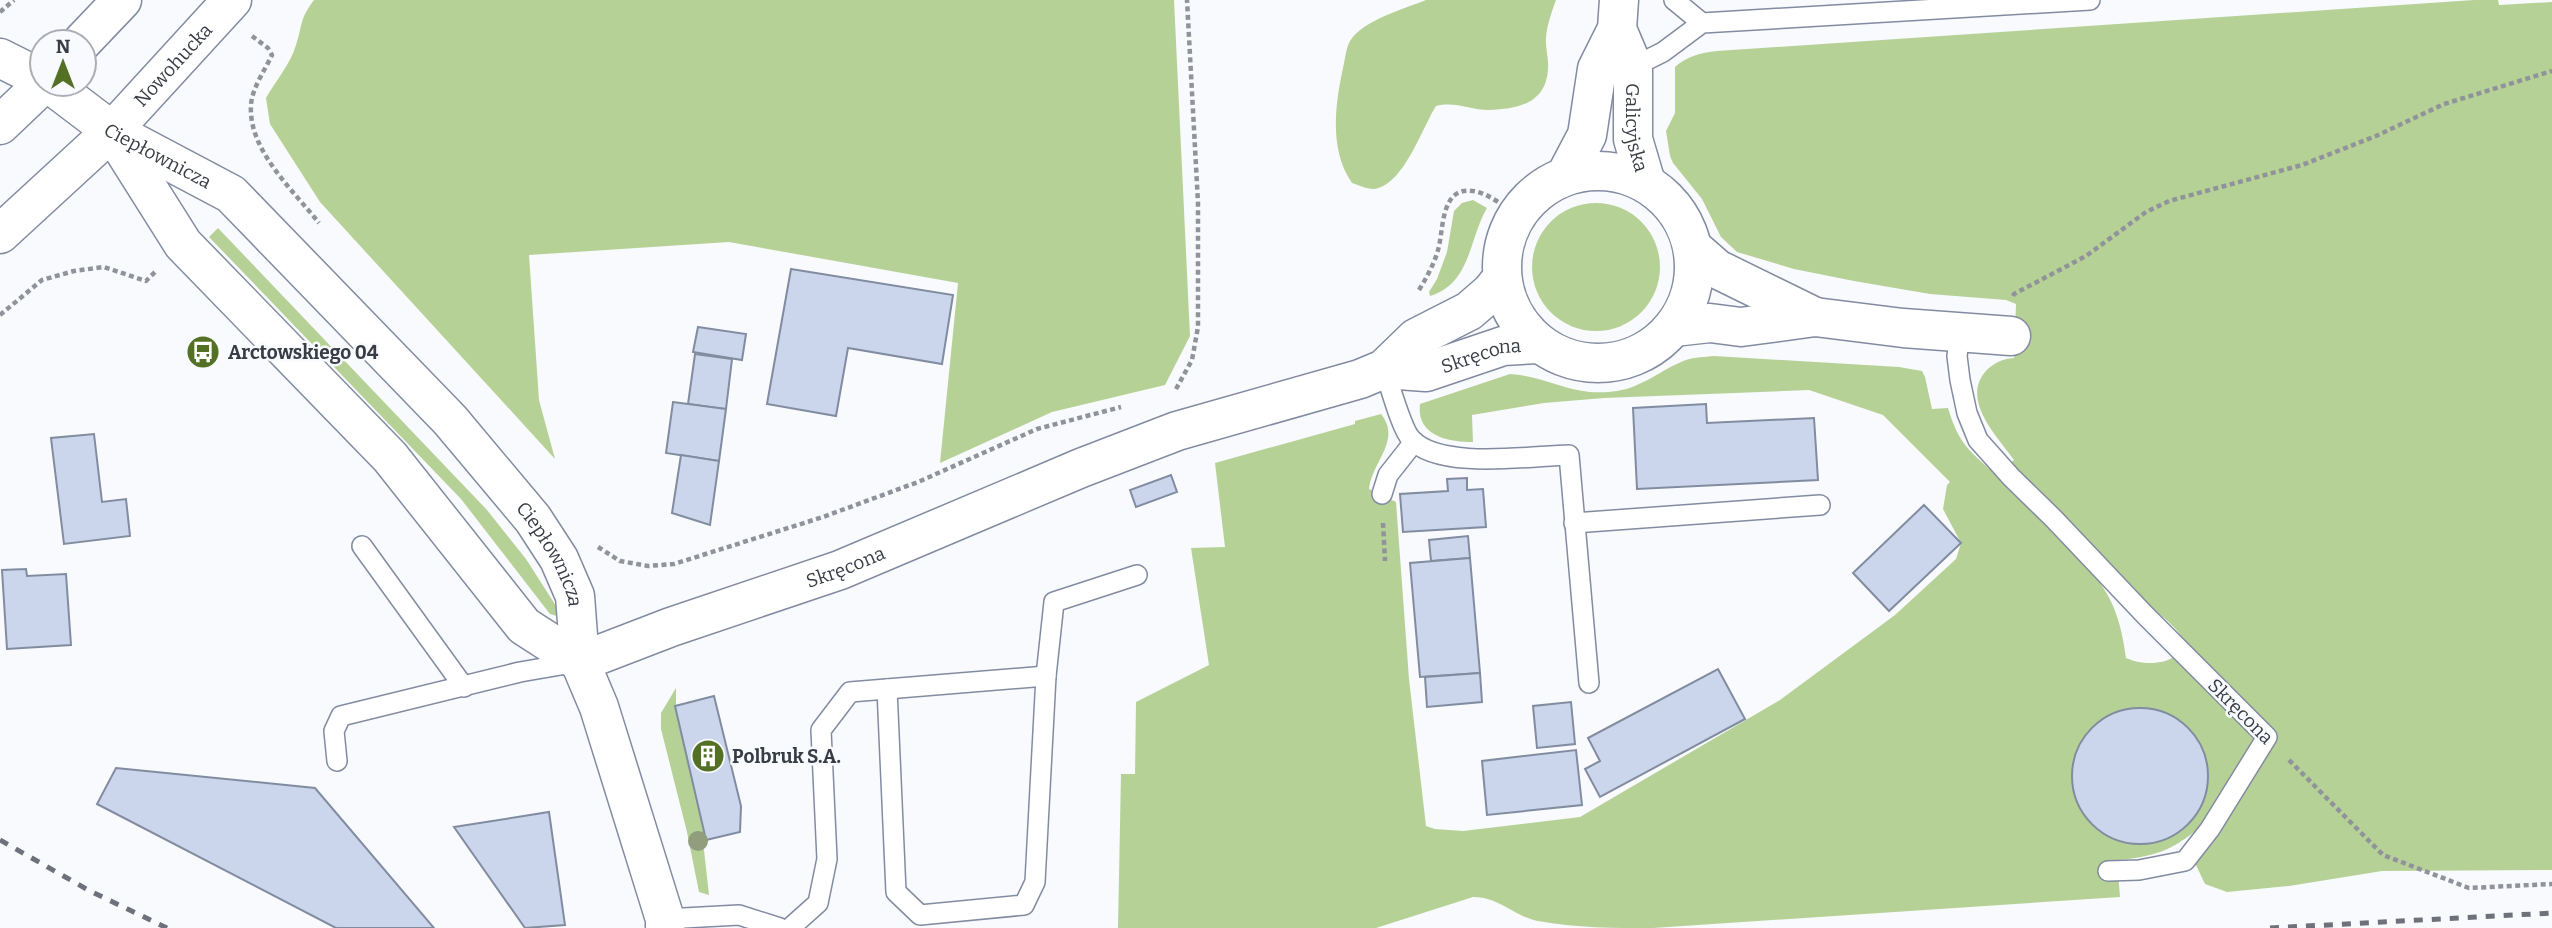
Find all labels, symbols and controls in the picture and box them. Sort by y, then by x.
street label: Nowohucka [129,18,217,111]
north arrow [28,28,98,98]
text: N [56,35,71,58]
street label: Galicyjska [1621,83,1653,175]
street label: Ciepłownicza [99,118,216,194]
bus stop icon: Arctowskiego 04 [184,333,222,371]
street label: Skręcona [1438,334,1522,378]
place label: Arctowskiego 04 [228,341,379,364]
street label: Ciepłownicza [511,497,587,608]
street label: Skręcona [803,541,889,593]
street label: Skręcona [2203,674,2279,749]
building icon: Polbruk S.A. [689,737,727,775]
place label: Polbruk S.A. [732,745,841,768]

